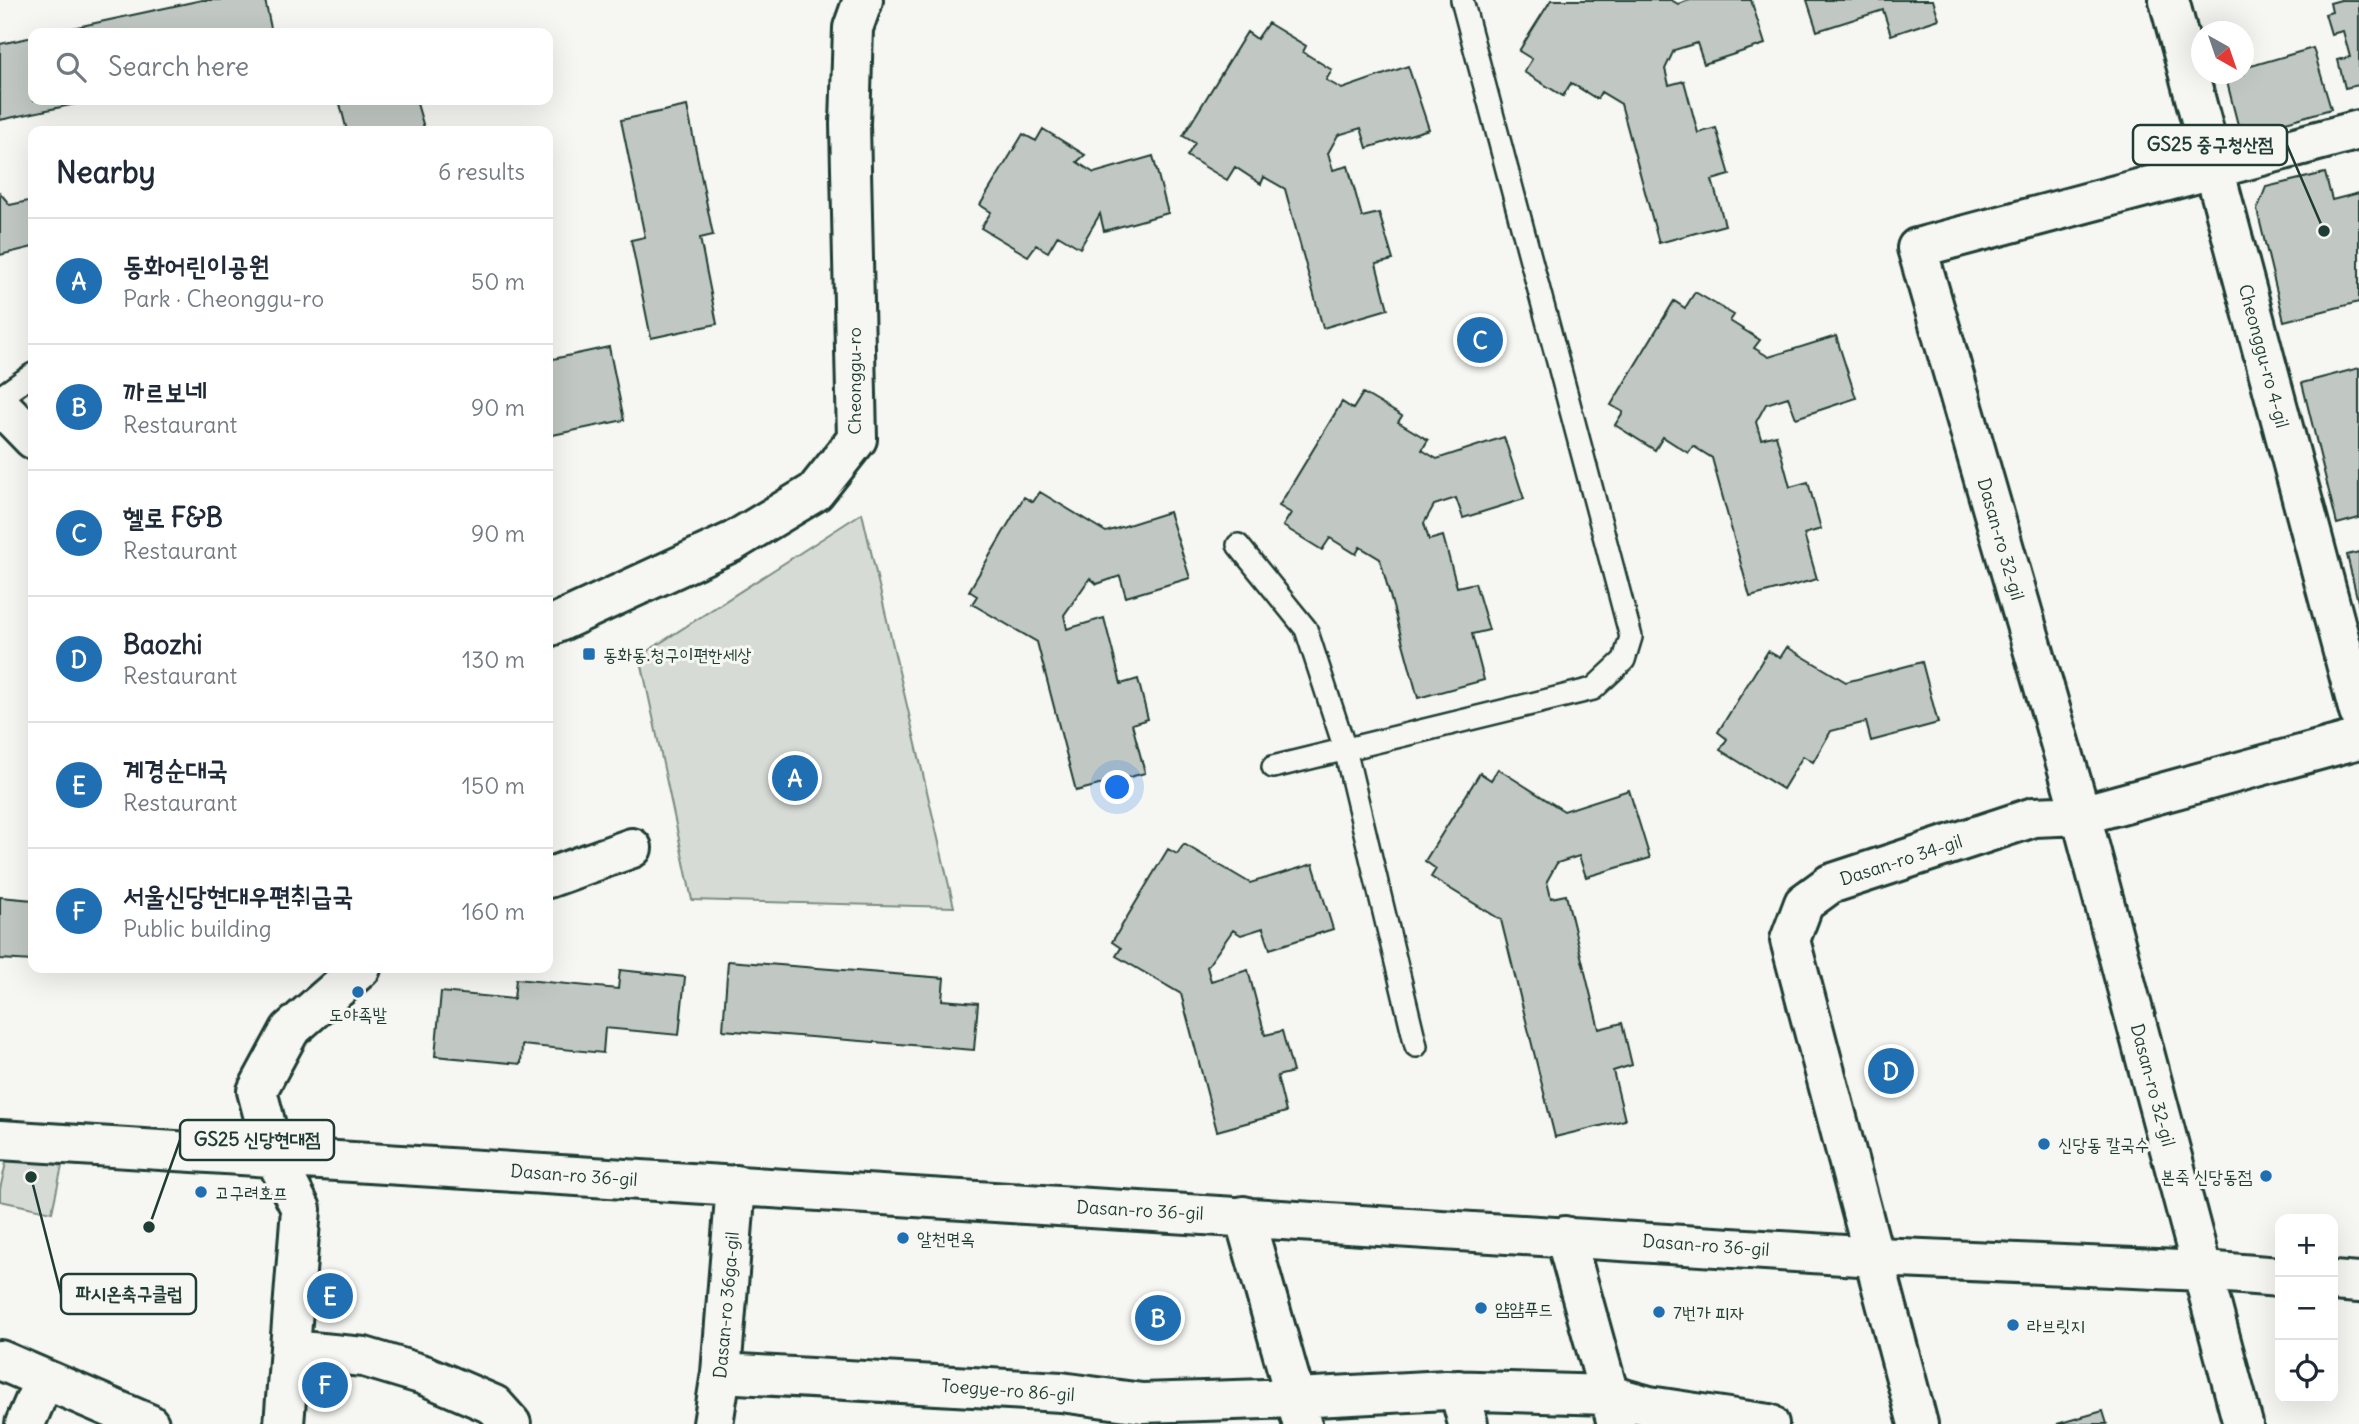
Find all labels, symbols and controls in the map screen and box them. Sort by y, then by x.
north arrow [2191,21,2254,84]
search box [28,28,553,105]
icon: search [52,48,90,86]
text: Search here [108,50,249,83]
callout: GS25 중구청산점 [2133,125,2287,165]
text: GS25 중구청산점 [2147,132,2274,156]
text: Nearby [56,153,156,191]
text: 6 results [438,157,525,186]
text: 동화어린이공원 [123,249,269,282]
text: A [72,267,86,296]
text: 50 m [471,267,525,296]
street label: Cheonggu-ro 4-gil [2234,281,2294,431]
text: Park · Cheonggu-ro [123,284,324,313]
pin: C [1457,314,1503,366]
street label: Cheonggu-ro [843,327,866,435]
text: 까르보네 [123,375,207,408]
text: B [71,393,87,422]
text: 90 m [471,393,525,422]
text: Restaurant [123,410,237,439]
street label: Dasan-ro 32-gil [1973,475,2029,603]
text: 헬로 F&B [123,501,223,534]
text: C [71,519,87,548]
text: 90 m [471,519,525,548]
text: Restaurant [123,536,237,565]
text: Baozhi [123,628,202,661]
place label: 동화동.청구이편한세상 [603,643,752,666]
text: D [71,645,87,674]
text: 130 m [462,645,525,674]
marker: 동화동.청구이편한세상 [581,646,597,662]
text: Restaurant [123,661,237,690]
pin: A [772,752,818,804]
text: 계경순대국 [123,753,228,786]
your location [1100,770,1134,804]
text: E [72,771,86,800]
text: 150 m [462,771,525,800]
text: Restaurant [123,788,237,817]
street label: Dasan-ro 34-gil [1837,829,1965,891]
text: 서울신당현대우편취급국 [123,879,353,912]
text: F [72,897,86,926]
text: 160 m [462,897,525,926]
text: Public building [123,914,272,943]
marker: 도야족발 [350,984,366,1000]
place label: 도야족발 [329,1003,387,1026]
street label: Dasan-ro 32-gil [2126,1021,2180,1149]
pin: D [1868,1045,1914,1097]
callout: GS25 신당현대점 [180,1120,334,1160]
text: GS25 신당현대점 [194,1127,321,1151]
place label: 신당동 칼국수 [2058,1133,2149,1156]
marker: 신당동 칼국수 [2036,1136,2052,1152]
street label: Dasan-ro 36-gil [510,1159,638,1191]
place label: 본죽 신당동점 [2161,1165,2253,1188]
marker: 본죽 신당동점 [2258,1168,2274,1184]
place label: 고구려호프 [215,1181,287,1204]
marker: 고구려호프 [193,1184,209,1200]
street label: Dasan-ro 36-gil [1076,1195,1204,1225]
map controls [2275,1214,2338,1403]
button: + [2275,1214,2338,1277]
place label: 알천면옥 [917,1227,975,1250]
street label: Dasan-ro 36-gil [1642,1229,1770,1261]
marker: 알천면옥 [895,1230,911,1246]
street label: Dasan-ro 36ga-gil [708,1231,744,1379]
pin: E [307,1270,353,1322]
callout: 파시온축구클럽 [61,1274,196,1314]
button: − [2275,1277,2338,1340]
text: 파시온축구클럽 [75,1281,183,1305]
pin: B [1135,1292,1181,1344]
place label: 얌얌푸드 [1495,1297,1553,1320]
marker: 얌얌푸드 [1473,1300,1489,1316]
place label: 7번가 피자 [1673,1301,1745,1324]
marker: 7번가 피자 [1651,1304,1667,1320]
place label: 라브릿지 [2027,1314,2085,1337]
marker: 라브릿지 [2005,1317,2021,1333]
button: locate [2275,1340,2338,1403]
pin: F [302,1359,348,1411]
street label: Toegye-ro 86-gil [940,1374,1076,1406]

